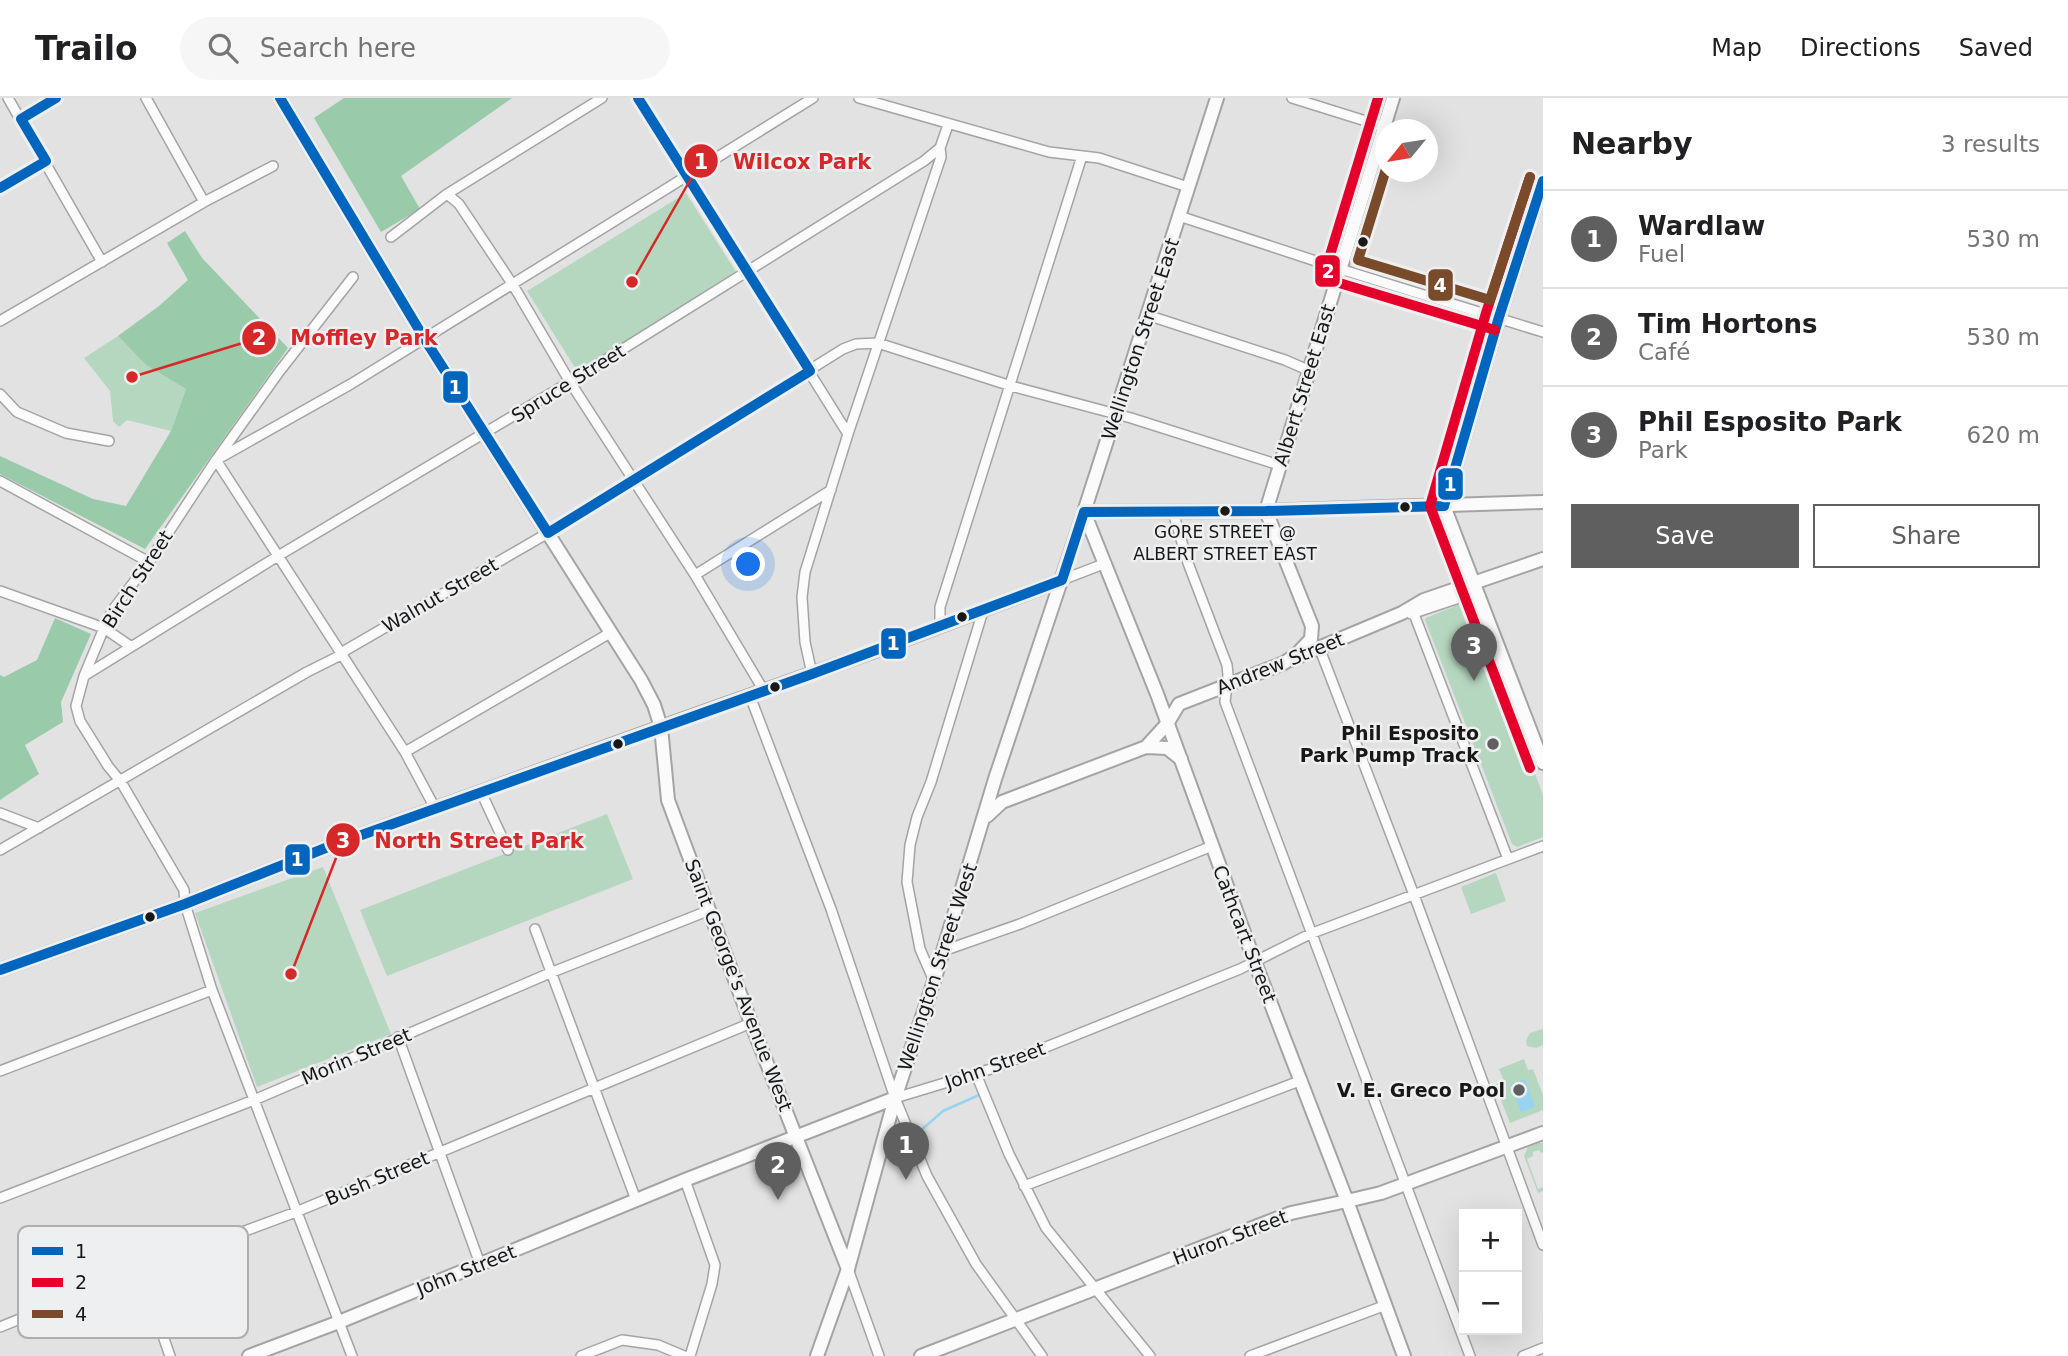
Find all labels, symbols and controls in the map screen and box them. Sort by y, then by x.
search box [180,17,670,80]
text: Trailo [35,29,138,68]
icon: search [204,29,242,67]
text: Search here [260,33,416,63]
text: Map [1711,34,1762,62]
text: Directions [1800,34,1921,62]
text: Saved [1959,34,2033,62]
north arrow [1375,119,1438,182]
text: Nearby [1571,126,1693,161]
text: 3 results [1941,131,2040,157]
callout: Wilcox Park [683,140,885,182]
text: 1 [694,150,708,174]
text: Wilcox Park [733,150,872,174]
text: Wardlaw [1638,211,1765,241]
text: 1 [1586,226,1602,252]
text: 530 m [1966,226,2040,252]
street label: Wellington Street East [1097,235,1183,443]
unlabelled marker [1356,235,1370,249]
text: Fuel [1638,241,1685,267]
line badge: 2 [1314,254,1341,288]
text: 2 [1321,260,1335,282]
line badge: 4 [1427,268,1454,302]
text: 4 [1433,274,1447,296]
street label: Albert Street East [1269,301,1339,469]
text: Tim Hortons [1638,309,1818,339]
callout: Moffley Park [242,317,452,359]
text: 2 [1586,324,1602,350]
text: 530 m [1966,324,2040,350]
text: 2 [252,326,266,350]
text: Moffley Park [290,326,439,350]
street label: Spruce Street [507,339,629,427]
text: Café [1638,339,1690,365]
line badge: 1 [442,370,469,404]
text: 1 [448,376,462,398]
text: Phil Esposito Park [1638,407,1902,437]
text: 3 [1586,422,1602,448]
text: 620 m [1966,422,2040,448]
text: Park [1638,437,1688,463]
line badge: 1 [1437,467,1464,501]
text: 1 [1443,473,1457,495]
unlabelled marker [1398,500,1412,514]
marker: GORE STREET @ ALBERT STREET EAST [1218,504,1232,518]
button: Save [1571,504,1799,568]
button: Share [1813,504,2040,568]
place label: GORE STREET @ ALBERT STREET EAST [1133,522,1317,564]
street label: Birch Street [97,526,177,632]
your location [731,547,765,581]
street label: Walnut Street [378,553,502,637]
unlabelled marker [955,610,969,624]
pin: 3 [1451,623,1497,681]
line badge: 1 [880,627,907,660]
street label: Andrew Street [1213,627,1347,699]
text: 1 [886,632,900,654]
unlabelled marker [768,680,782,694]
place label: Phil Esposito Park Pump Track [1300,722,1479,766]
marker: Phil Esposito Park Pump Track [1485,736,1501,752]
unlabelled marker [611,737,625,751]
callout: North Street Park [325,819,598,861]
text: 3 [336,829,350,853]
text: North Street Park [374,829,585,853]
line badge: 1 [284,843,311,876]
text: 1 [290,848,304,870]
street label: Saint George's Avenue West [681,856,797,1114]
street label: Wellington Street West [893,860,981,1074]
street label: Cathcart Street [1209,862,1281,1006]
unlabelled marker [143,910,157,924]
street label: Morin Street [298,1023,414,1089]
street label: John Street [941,1037,1048,1094]
place label: V. E. Greco Pool [1337,1079,1505,1101]
marker: V. E. Greco Pool [1511,1082,1527,1098]
pin: 1 [883,1122,929,1180]
pin: 2 [755,1142,801,1200]
street label: Bush Street [322,1146,432,1210]
street label: Huron Street [1169,1205,1291,1269]
map controls [1459,1209,1522,1335]
button: + [1459,1209,1522,1272]
legend [18,1226,248,1338]
text: 1 [75,1240,87,1262]
street label: John Street [412,1240,519,1300]
text: 2 [75,1271,87,1293]
button: − [1459,1272,1522,1335]
text: 4 [75,1303,87,1325]

